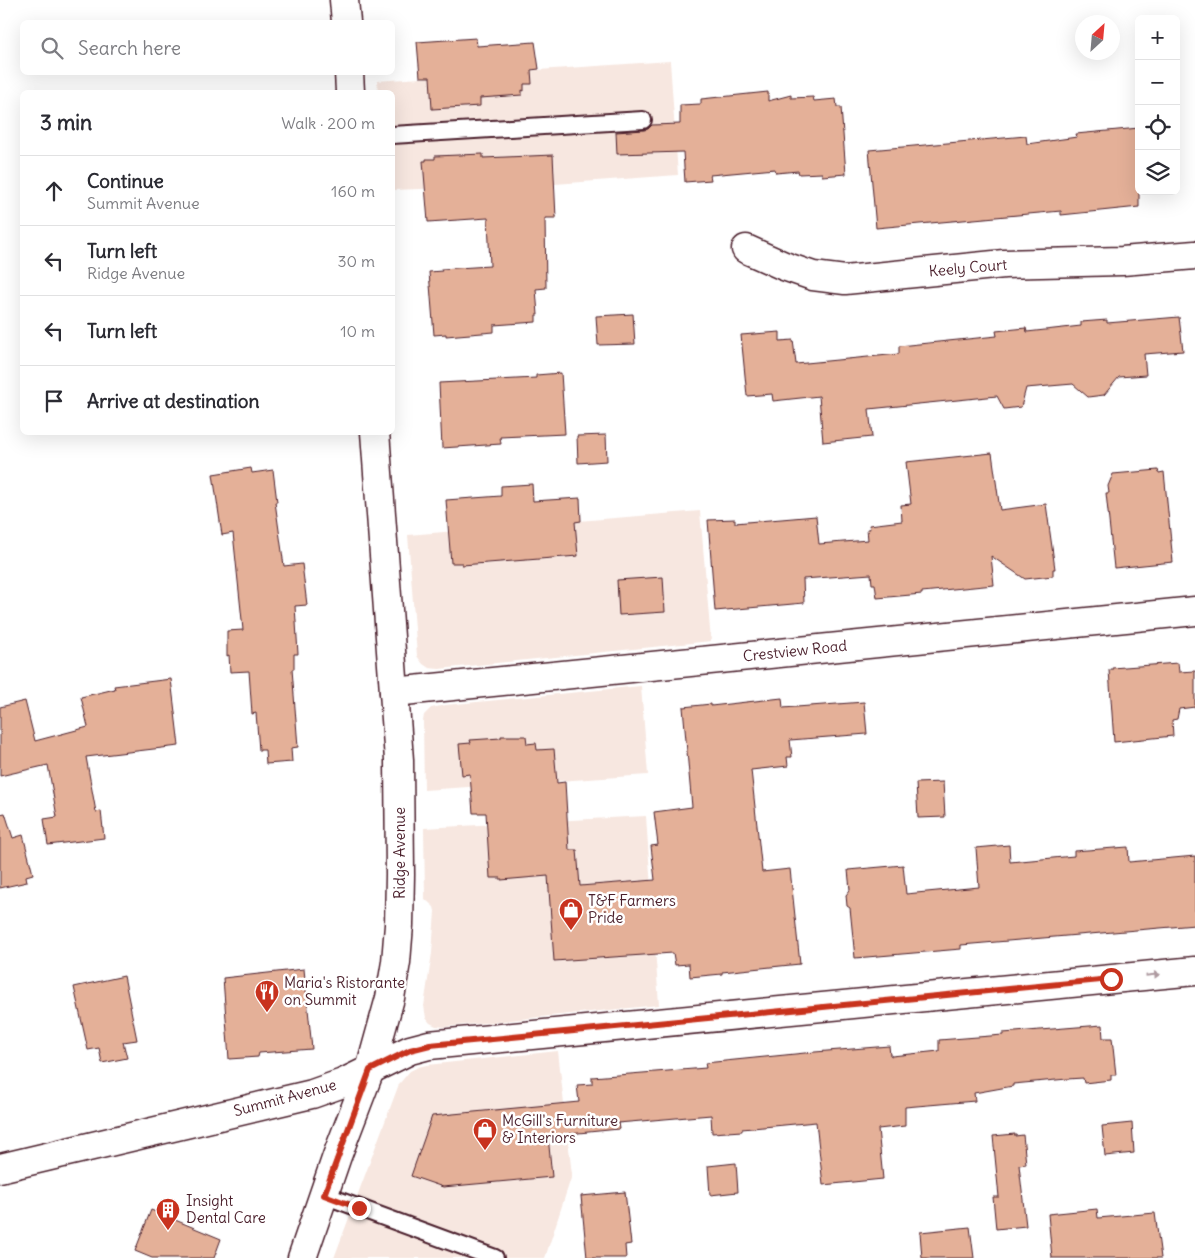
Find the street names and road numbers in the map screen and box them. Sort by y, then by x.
street label: Keely Court [928,255,1008,280]
street label: Crestview Road [742,636,848,665]
street label: Ridge Avenue [390,807,409,899]
street label: Summit Avenue [231,1075,338,1120]

